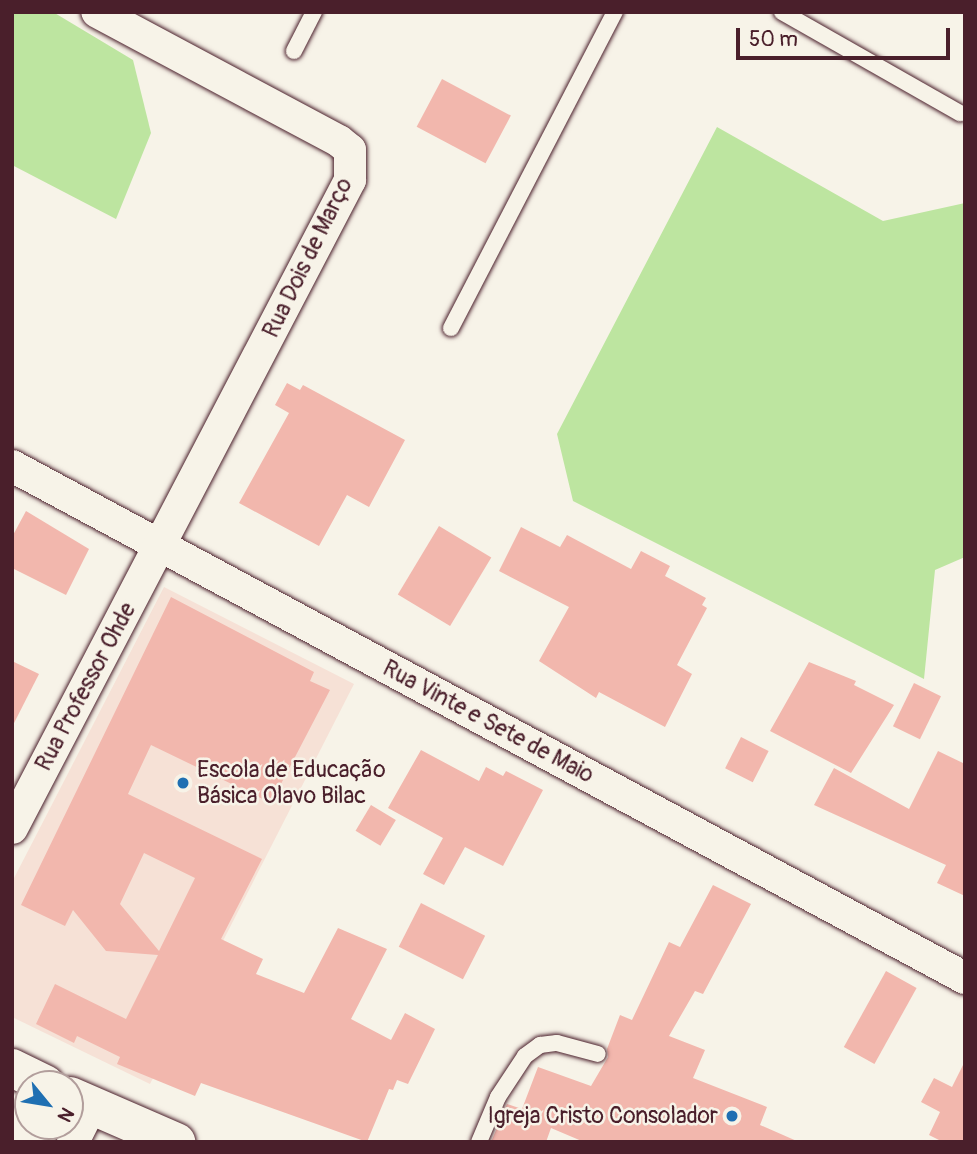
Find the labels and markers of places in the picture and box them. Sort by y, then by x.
place label: Escola de Educação Básica Olavo Bilac [197,756,386,810]
marker: Escola de Educação Básica Olavo Bilac [175,775,191,791]
place label: Igreja Cristo Consolador [487,1102,718,1130]
marker: Igreja Cristo Consolador [724,1108,740,1124]

